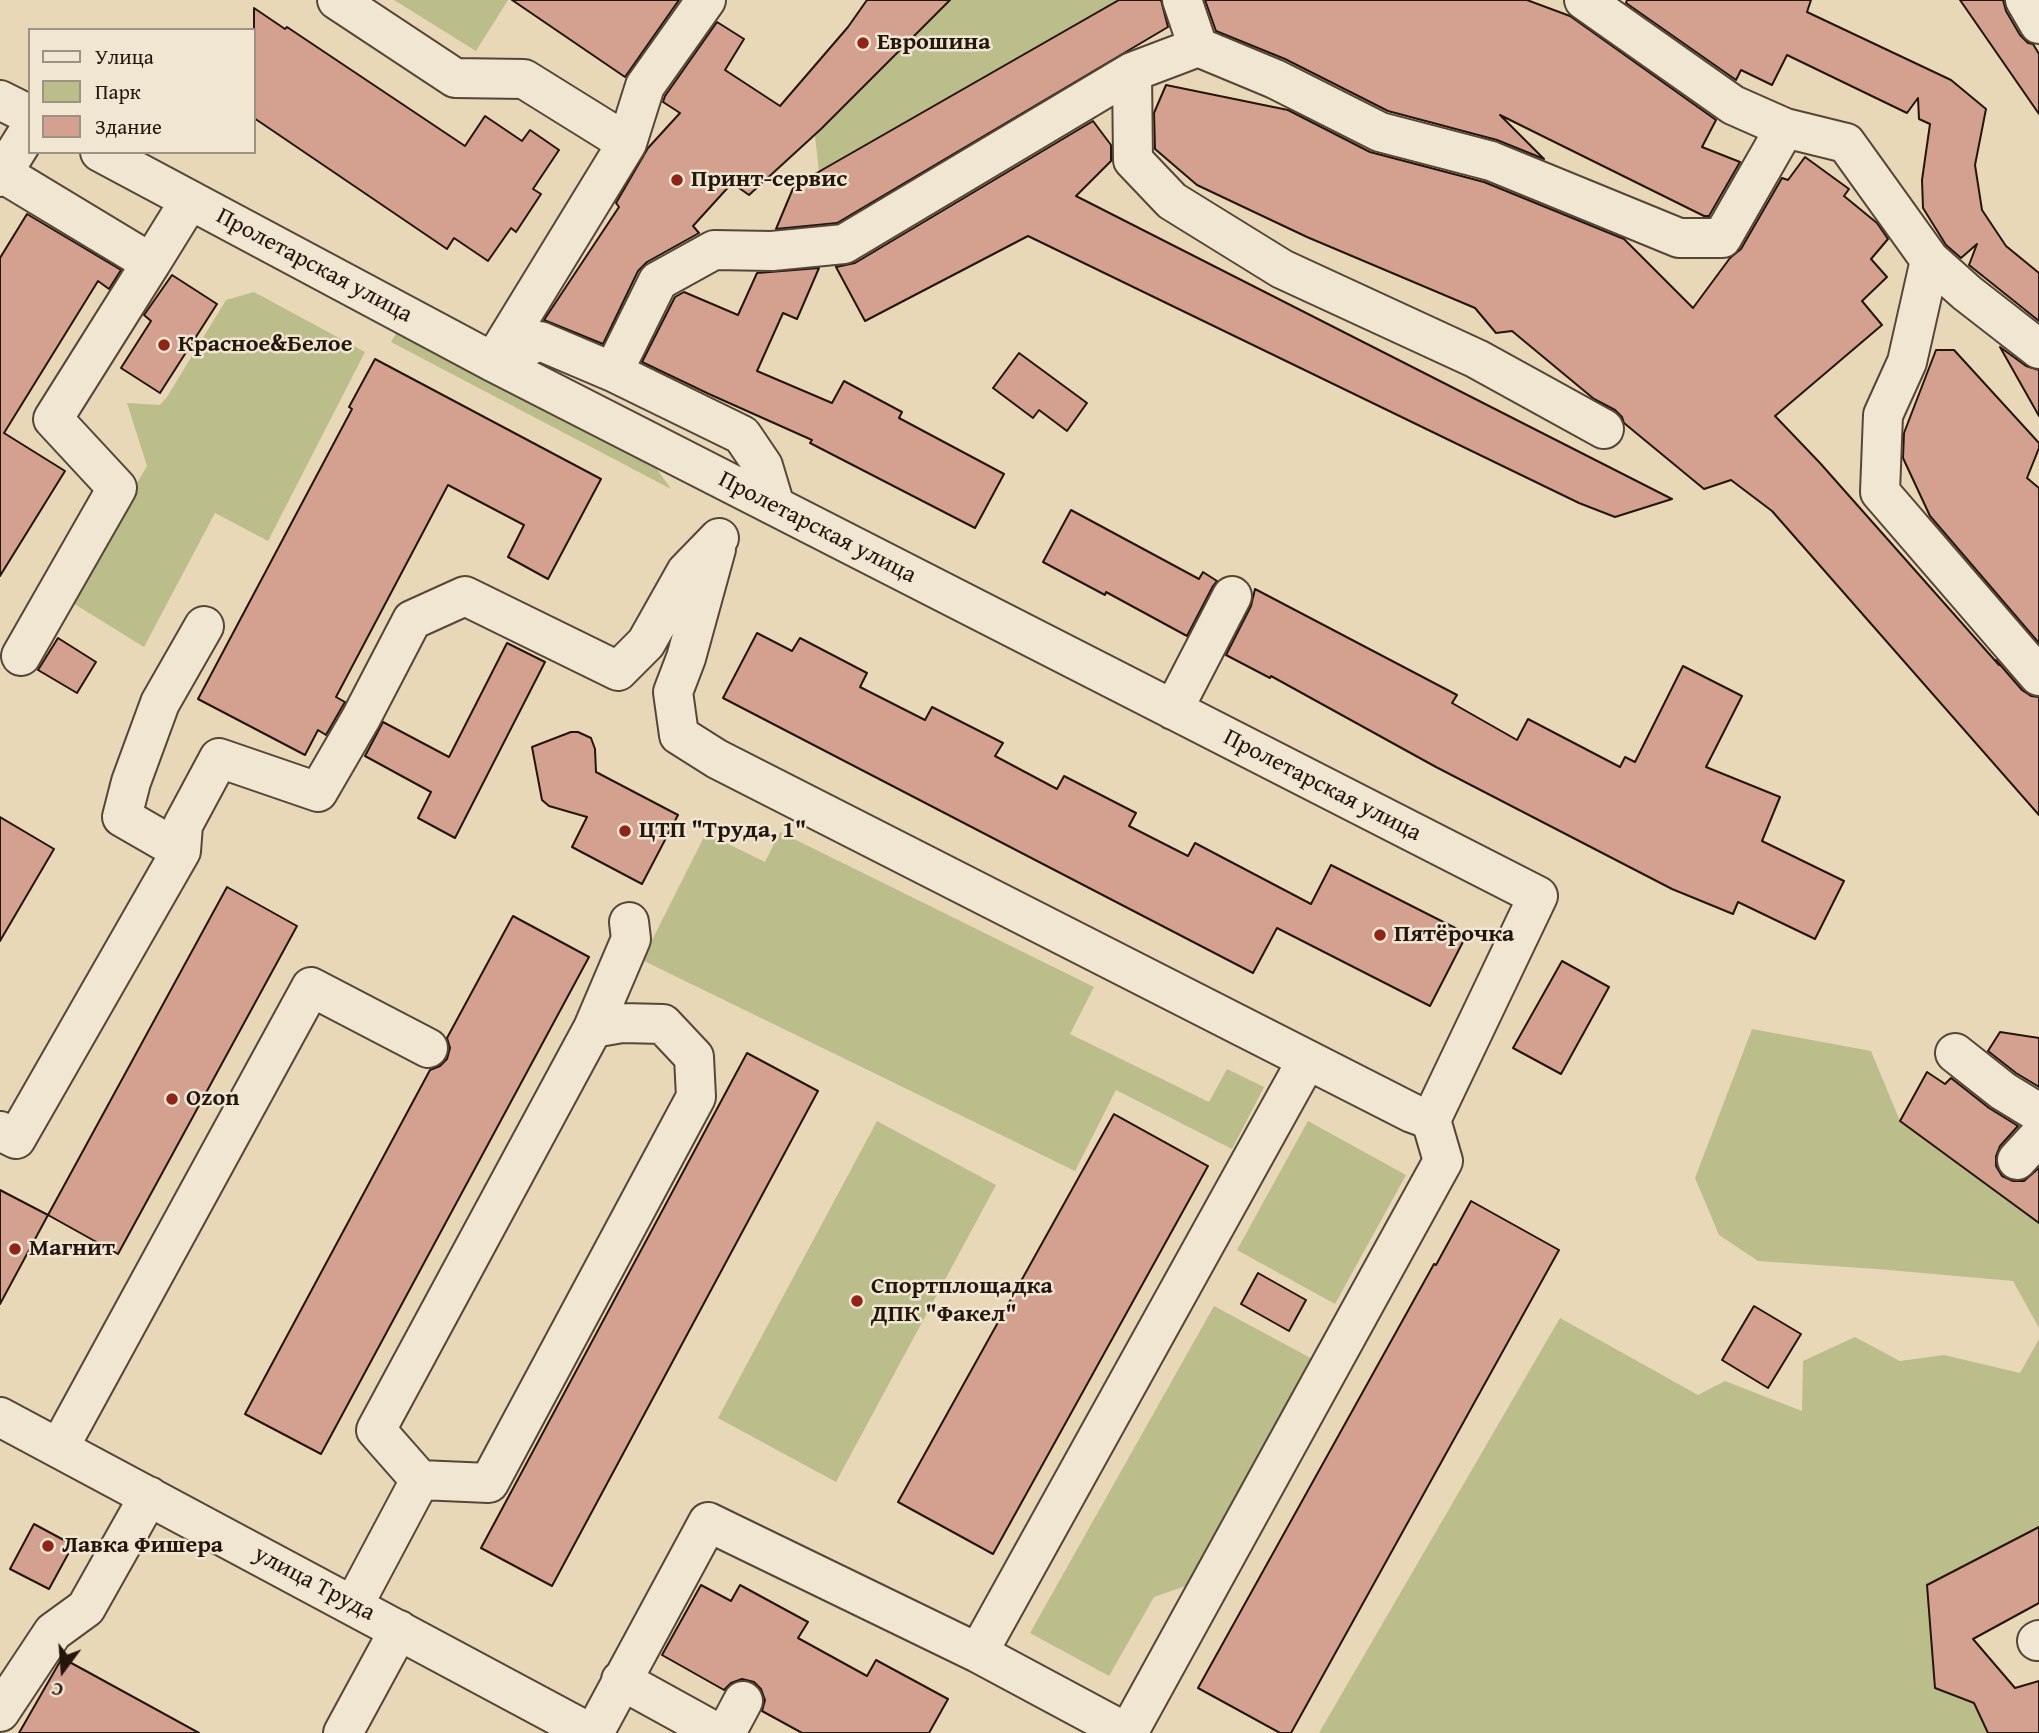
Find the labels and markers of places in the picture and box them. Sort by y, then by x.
place label: Еврошина [877,29,990,57]
marker: Еврошина [855,35,871,51]
place label: Принт-сервис [691,166,847,194]
marker: Принт-сервис [669,172,685,188]
place label: Красное&Белое [178,331,352,359]
marker: Красное&Белое [156,337,172,353]
place label: ЦТП "Труда, 1" [639,817,806,845]
marker: ЦТП "Труда, 1" [617,823,633,839]
place label: Пятёрочка [1394,921,1514,949]
marker: Пятёрочка [1372,927,1388,943]
place label: Ozon [186,1085,239,1113]
marker: Ozon [164,1091,180,1107]
place label: Магнит [29,1235,115,1263]
marker: Магнит [7,1241,23,1257]
place label: Спортплощадка ДПК "Факел" [871,1273,1053,1329]
marker: Спортплощадка ДПК "Факел" [849,1293,865,1309]
place label: Лавка Фишера [62,1532,223,1560]
marker: Лавка Фишера [40,1538,56,1554]

